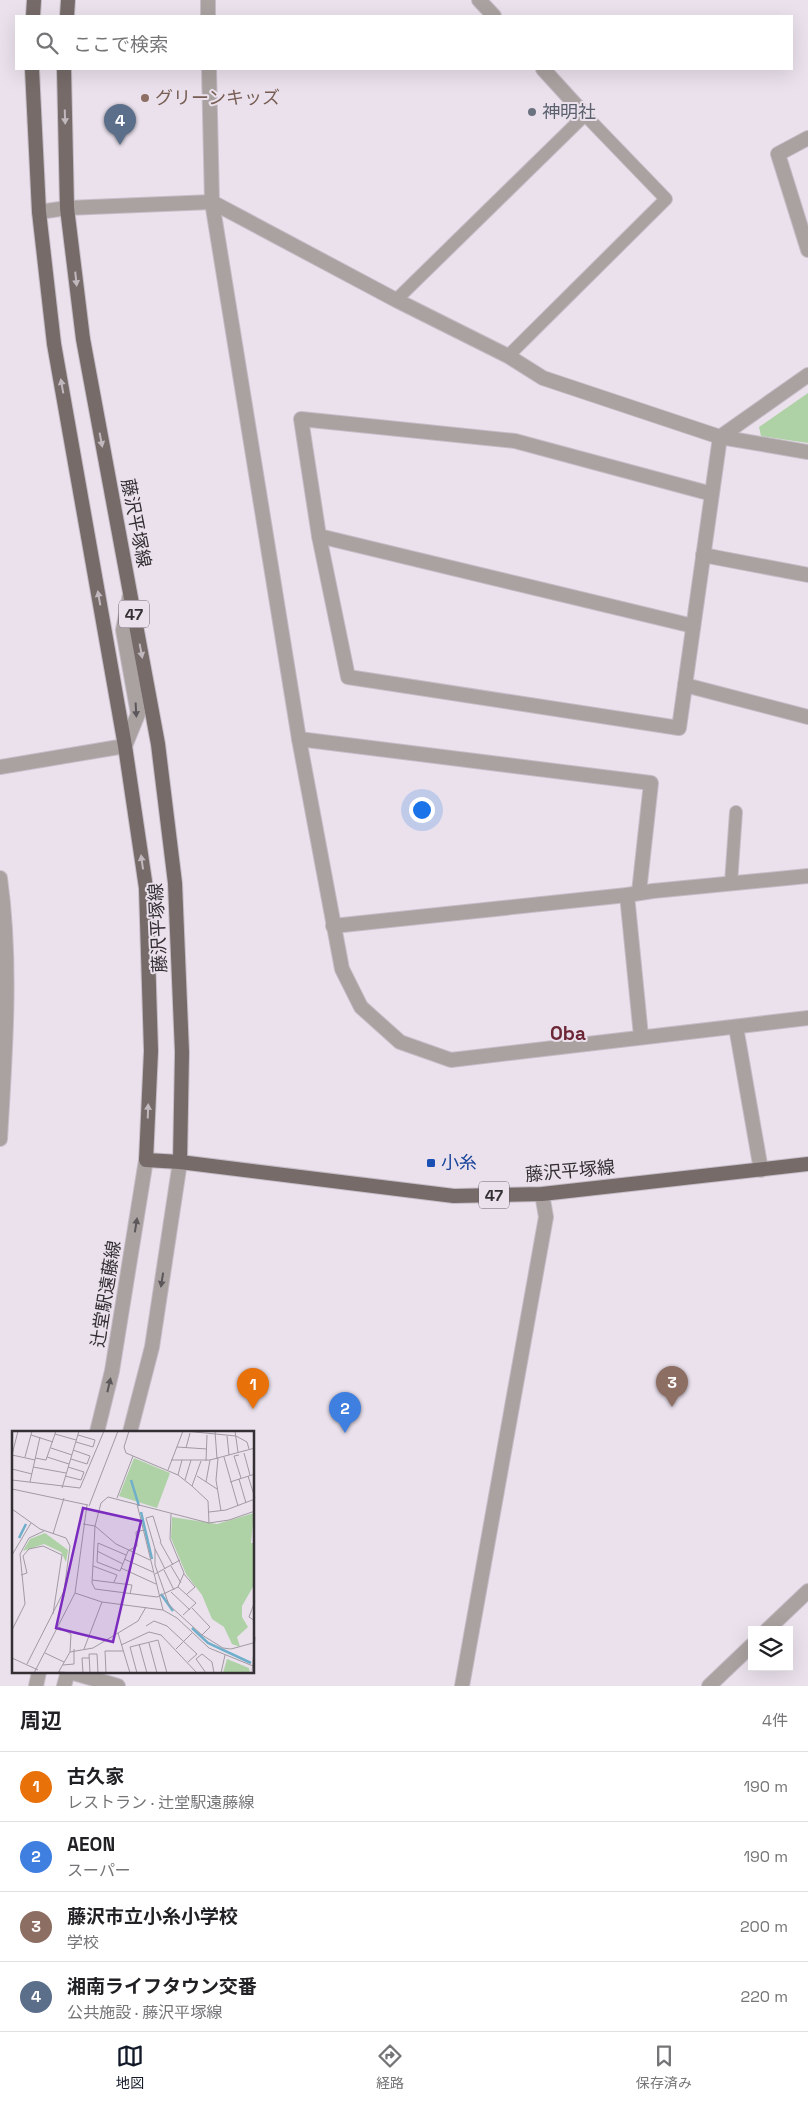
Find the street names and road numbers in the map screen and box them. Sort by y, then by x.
street label: 藤沢平塚線 [117,477,156,569]
road number: 47 [119,600,149,628]
street label: 藤沢平塚線 [144,882,171,974]
street label: 藤沢平塚線 [524,1155,616,1186]
road number: 47 [479,1182,509,1208]
street label: 辻堂駅遠藤線 [86,1239,125,1349]

